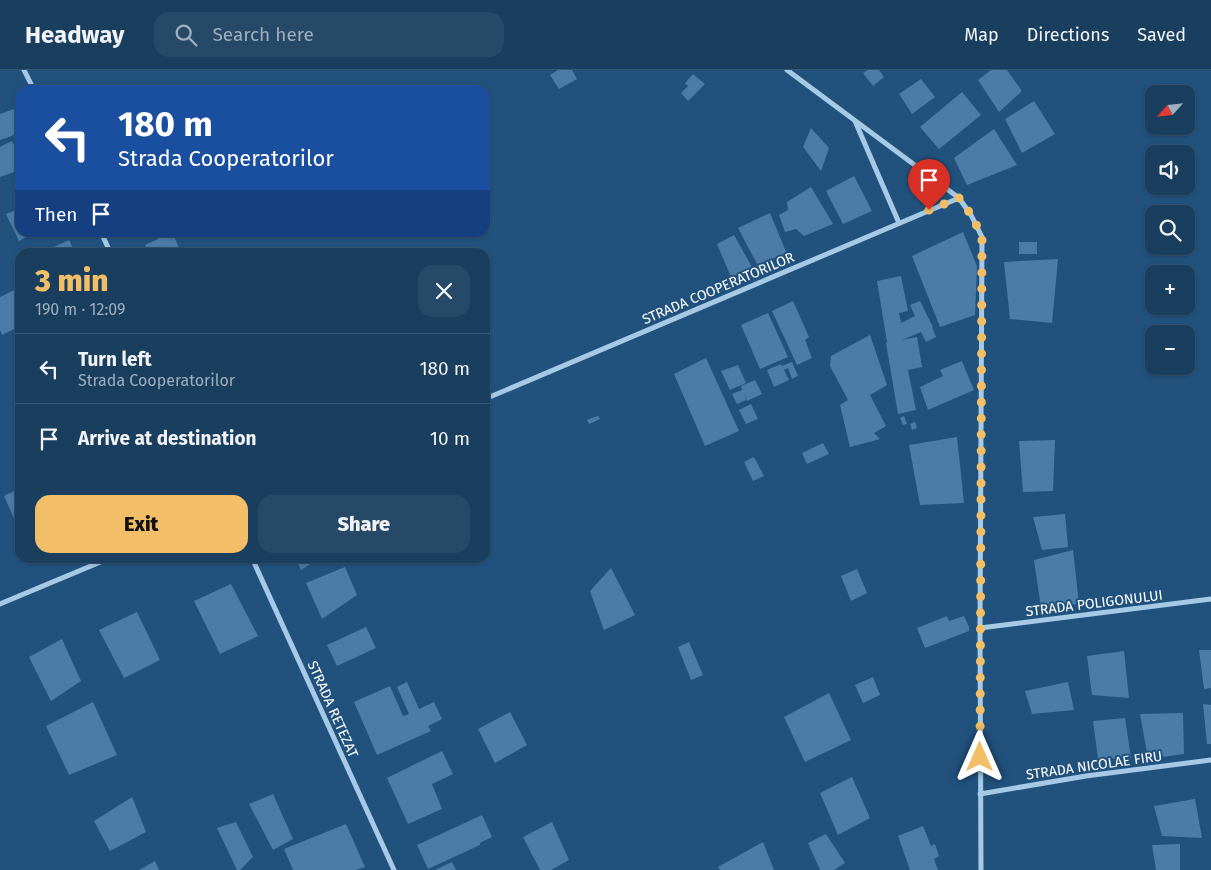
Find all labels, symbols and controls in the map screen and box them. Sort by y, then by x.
search box [154,12,504,57]
text: Headway [25,21,124,49]
icon: search [172,21,200,49]
text: Search here [212,23,314,46]
text: Map [964,24,999,46]
text: Directions [1027,24,1109,46]
text: Saved [1137,24,1186,46]
north arrow [1145,85,1195,135]
map controls [1145,85,1195,375]
text: 180 m [118,103,213,145]
icon: left [35,105,100,170]
text: Strada Cooperatorilor [118,145,334,172]
button: sound [1145,145,1195,195]
pin [908,159,950,210]
icon: arrive [915,166,943,194]
icon: arrive [87,200,115,228]
text: Then [35,203,77,226]
button: search [1145,205,1195,255]
street label: STRADA COOPERATORILOR [640,248,797,328]
text: 3 min [35,263,109,299]
button: close [418,265,470,317]
button: + [1145,265,1195,315]
text: 190 m · 12:09 [35,300,125,319]
button: − [1145,325,1195,375]
text: Turn left [78,348,152,371]
icon: left [35,355,63,383]
text: 180 m [419,357,470,380]
text: Strada Cooperatorilor [78,371,235,390]
icon: arrive [35,425,63,453]
text: Arrive at destination [78,427,257,450]
text: 10 m [430,427,470,450]
button: Exit [35,495,248,553]
button: Share [258,495,470,553]
street label: STRADA POLIGONULUI [1025,587,1164,620]
street label: STRADA RETEZAT [304,658,362,761]
position arrow [953,730,1005,782]
street label: STRADA NICOLAE FIRU [1025,748,1163,783]

